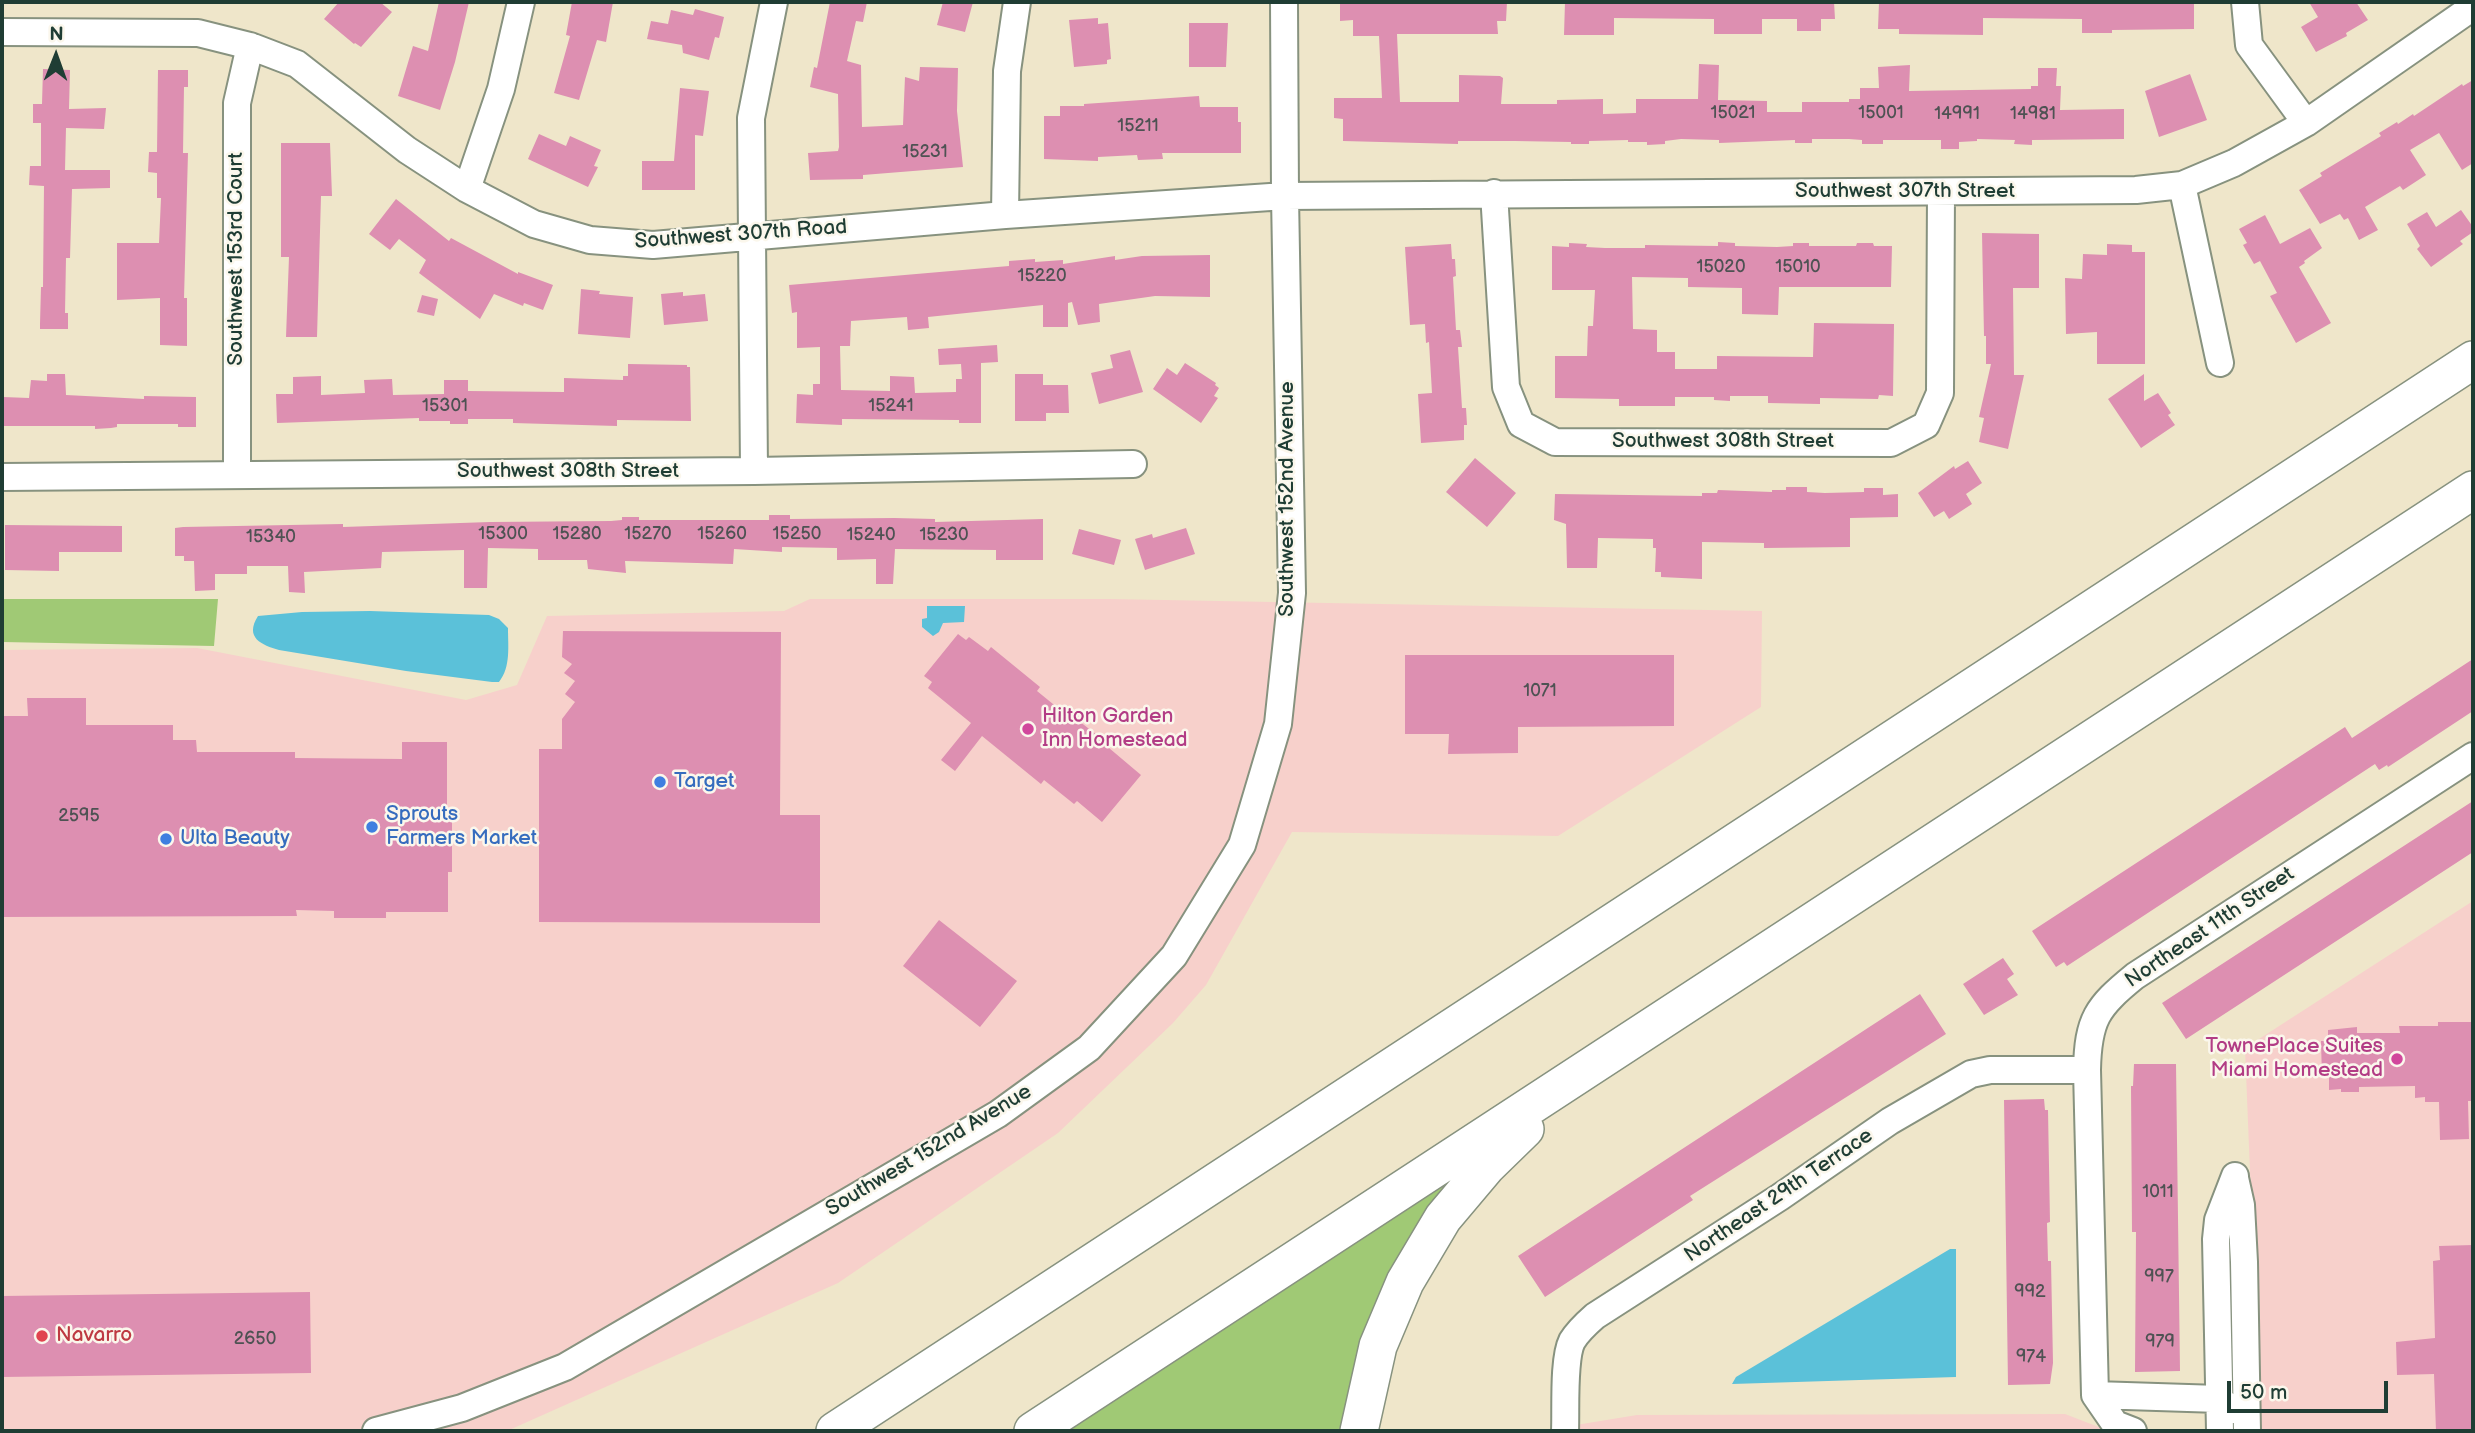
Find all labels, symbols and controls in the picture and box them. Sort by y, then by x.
north arrow [21,21,91,91]
text: N [49,23,64,46]
house number: 15021 [1710,102,1756,124]
house number: 15001 [1858,102,1904,124]
house number: 14991 [1934,103,1980,125]
house number: 14981 [2010,103,2056,125]
house number: 15211 [1117,115,1159,137]
house number: 15231 [902,141,948,163]
street label: Southwest 153rd Court [224,152,250,366]
street label: Southwest 307th Street [1795,179,2015,205]
street label: Southwest 307th Road [634,215,848,255]
house number: 15020 [1696,256,1746,278]
house number: 15010 [1775,256,1821,278]
house number: 15220 [1017,265,1067,287]
street label: Southwest 152nd Avenue [1275,381,1301,617]
house number: 15301 [422,395,468,417]
house number: 15241 [868,395,914,417]
street label: Southwest 308th Street [1612,429,1834,455]
street label: Southwest 308th Street [457,459,679,485]
house number: 15300 [478,523,528,545]
house number: 15280 [553,523,601,545]
house number: 15270 [624,523,672,545]
house number: 15260 [697,523,747,545]
house number: 15250 [773,523,821,545]
house number: 15240 [846,524,896,546]
house number: 15230 [919,524,969,546]
house number: 15340 [246,526,296,548]
house number: 1071 [1523,680,1557,702]
place label: Hilton Garden Inn Homestead [1042,704,1188,754]
marker: Hilton Garden Inn Homestead [1020,721,1036,737]
place label: Target [674,769,735,795]
marker: Target [652,774,668,790]
place label: Sprouts Farmers Market [386,802,537,852]
house number: 2595 [58,805,100,827]
marker: Sprouts Farmers Market [364,819,380,835]
place label: Ulta Beauty [180,826,290,852]
marker: Ulta Beauty [158,831,174,847]
street label: Northeast 11th Street [2121,862,2299,994]
place label: TownePlace Suites Miami Homestead [2205,1034,2383,1084]
marker: TownePlace Suites Miami Homestead [2389,1051,2405,1067]
street label: Southwest 152nd Avenue [822,1080,1036,1222]
street label: Northeast 29th Terrace [1680,1124,1878,1268]
house number: 1011 [2142,1181,2174,1203]
house number: 997 [2144,1266,2174,1288]
house number: 992 [2014,1281,2046,1303]
place label: Navarro [56,1323,132,1349]
marker: Navarro [34,1328,50,1344]
house number: 2650 [234,1328,276,1350]
house number: 979 [2145,1331,2175,1353]
house number: 974 [2016,1346,2046,1368]
scale bar [2230,1366,2391,1410]
text: 50 m [2240,1380,2287,1405]

